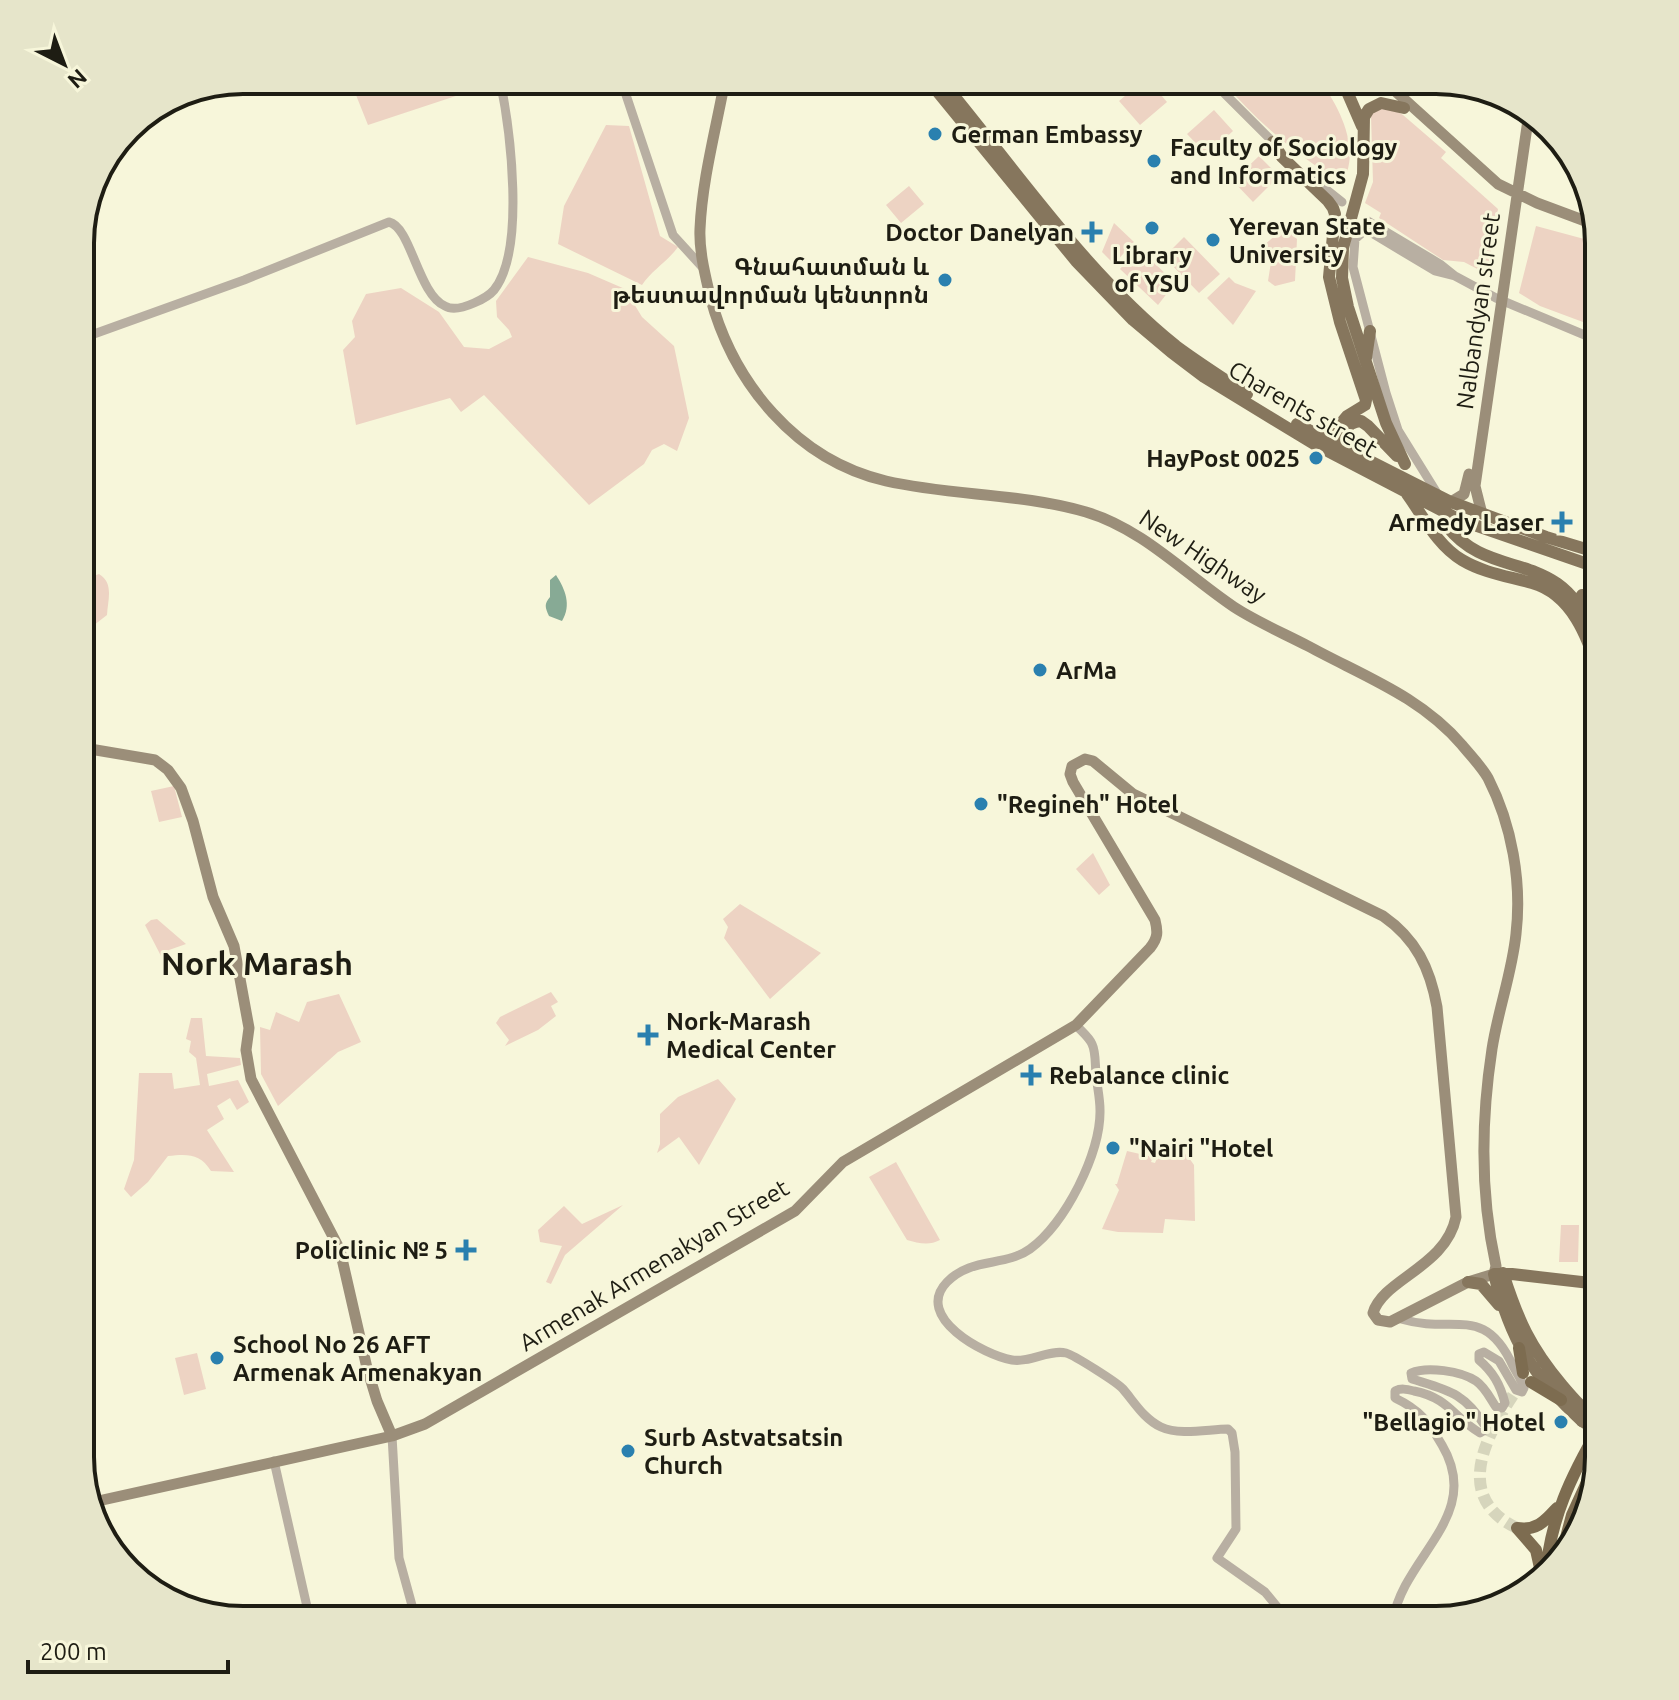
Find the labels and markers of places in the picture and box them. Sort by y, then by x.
place label: German Embassy [951,121,1143,148]
marker: German Embassy [926,125,944,143]
place label: Faculty of Sociology and Informatics [1170,134,1397,189]
marker: Faculty of Sociology and Informatics [1145,152,1163,170]
place label: Yerevan State University [1229,213,1386,268]
place label: Doctor Danelyan [885,219,1074,246]
marker: Library of YSU [1143,219,1161,237]
marker: Doctor Danelyan [1081,221,1103,243]
marker: Yerevan State University [1204,231,1222,249]
place label: Library of YSU [1112,242,1192,297]
place label: Գնահատման և թեստավորման կենտրոն [612,253,929,309]
marker: Գնահատման և թեստավորման կենտրոն [936,271,954,289]
place label: HayPost 0025 [1146,445,1300,472]
marker: HayPost 0025 [1307,449,1325,467]
place label: Armedy Laser [1388,509,1544,536]
marker: Armedy Laser [1551,511,1573,533]
place label: ArMa [1056,657,1117,684]
marker: ArMa [1031,661,1049,679]
place label: "Regineh" Hotel [997,791,1178,818]
marker: "Regineh" Hotel [972,795,990,813]
place label: Nork-Marash Medical Center [666,1008,836,1063]
marker: Nork-Marash Medical Center [637,1024,659,1046]
place label: Rebalance clinic [1049,1062,1229,1089]
marker: Rebalance clinic [1020,1064,1042,1086]
place label: "Nairi "Hotel [1129,1135,1273,1162]
marker: "Nairi "Hotel [1104,1139,1122,1157]
place label: Policlinic № 5 [295,1237,448,1264]
marker: Policlinic № 5 [455,1239,477,1261]
place label: School No 26 AFT Armenak Armenakyan [233,1331,482,1386]
marker: School No 26 AFT Armenak Armenakyan [208,1349,226,1367]
place label: "Bellagio" Hotel [1362,1409,1545,1436]
marker: "Bellagio" Hotel [1552,1413,1570,1431]
place label: Surb Astvatsatsin Church [644,1424,843,1479]
marker: Surb Astvatsatsin Church [619,1442,637,1460]

